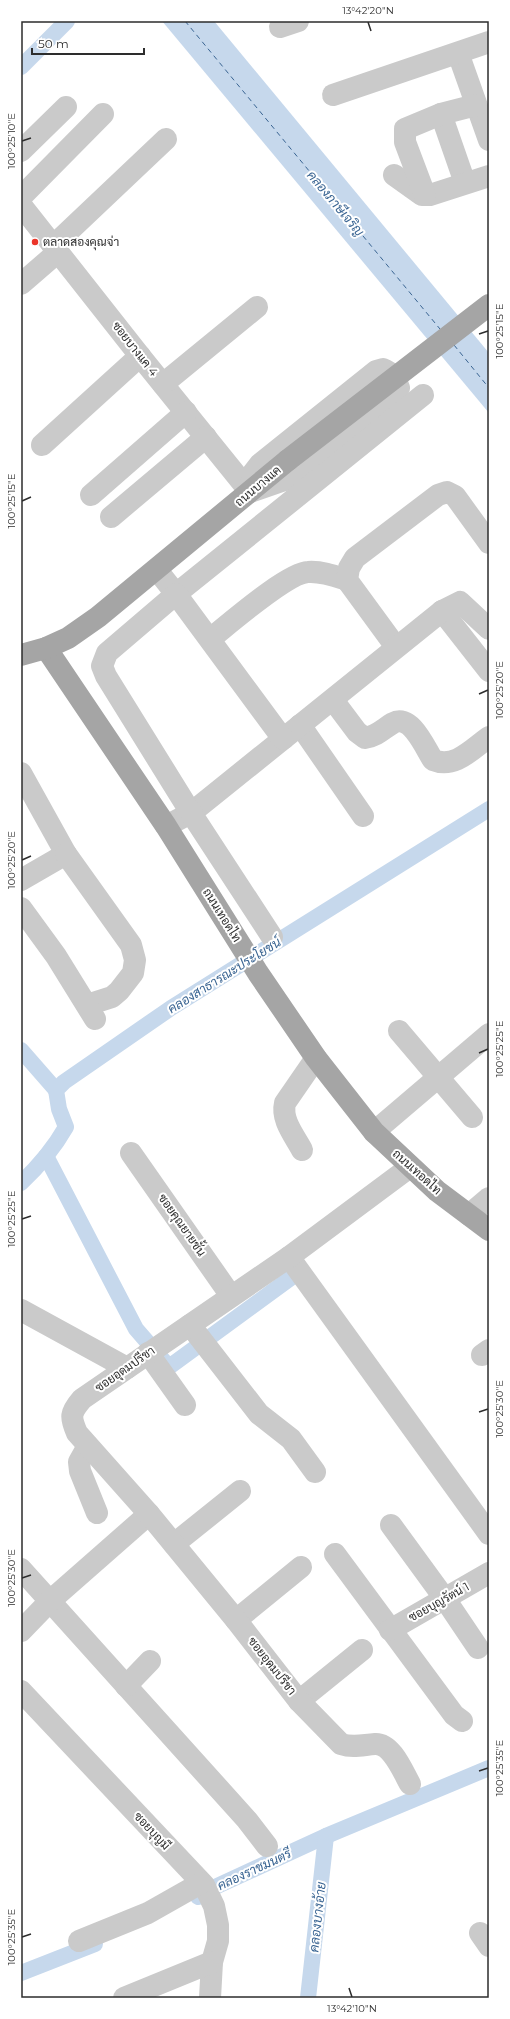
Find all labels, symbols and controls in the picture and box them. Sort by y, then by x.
text: 13°42'20"N [342,4,394,17]
scale bar [32,30,144,56]
text: 50 m [38,36,69,51]
text: 100°25'10"E [5,113,18,169]
water label: คลองภาษีเจริญ [303,166,369,240]
place label: ตลาดสองคุณจ่า [43,234,119,251]
marker: ตลาดสองคุณจ่า [30,237,40,247]
text: 100°25'15"E [493,303,506,358]
street label: ซอยบางแค 4 [109,318,162,379]
street label: ถนนบางแค [232,462,284,509]
text: 100°25'15"E [5,473,18,528]
text: 100°25'20"E [493,661,506,719]
text: 100°25'20"E [5,831,18,889]
street label: ถนนเทอดไท [200,885,245,944]
water label: คลองสาธารณะประโยชน์ [164,932,285,1016]
text: 100°25'25"E [493,1020,506,1077]
street label: ถนนเทอดไท [390,1146,445,1197]
street label: ซอยคุณยายชั้น [154,1189,212,1260]
text: 100°25'25"E [5,1190,18,1247]
street label: ซอยอุดมปรีชา [92,1342,159,1396]
text: 100°25'30"E [493,1380,506,1438]
text: 100°25'30"E [5,1549,18,1607]
street label: ซอยบุญรัตน์ 1 [406,1579,473,1626]
street label: ซอยอุดมปรีชา [243,1634,300,1699]
text: 100°25'35"E [493,1739,506,1796]
street label: ซอยบุญมี [130,1809,174,1854]
water label: คลองราชมนตรี [214,1844,294,1893]
water label: คลองบางอ้าย [305,1880,329,1953]
text: 100°25'35"E [5,1908,18,1965]
text: 13°42'10"N [327,2002,377,2015]

